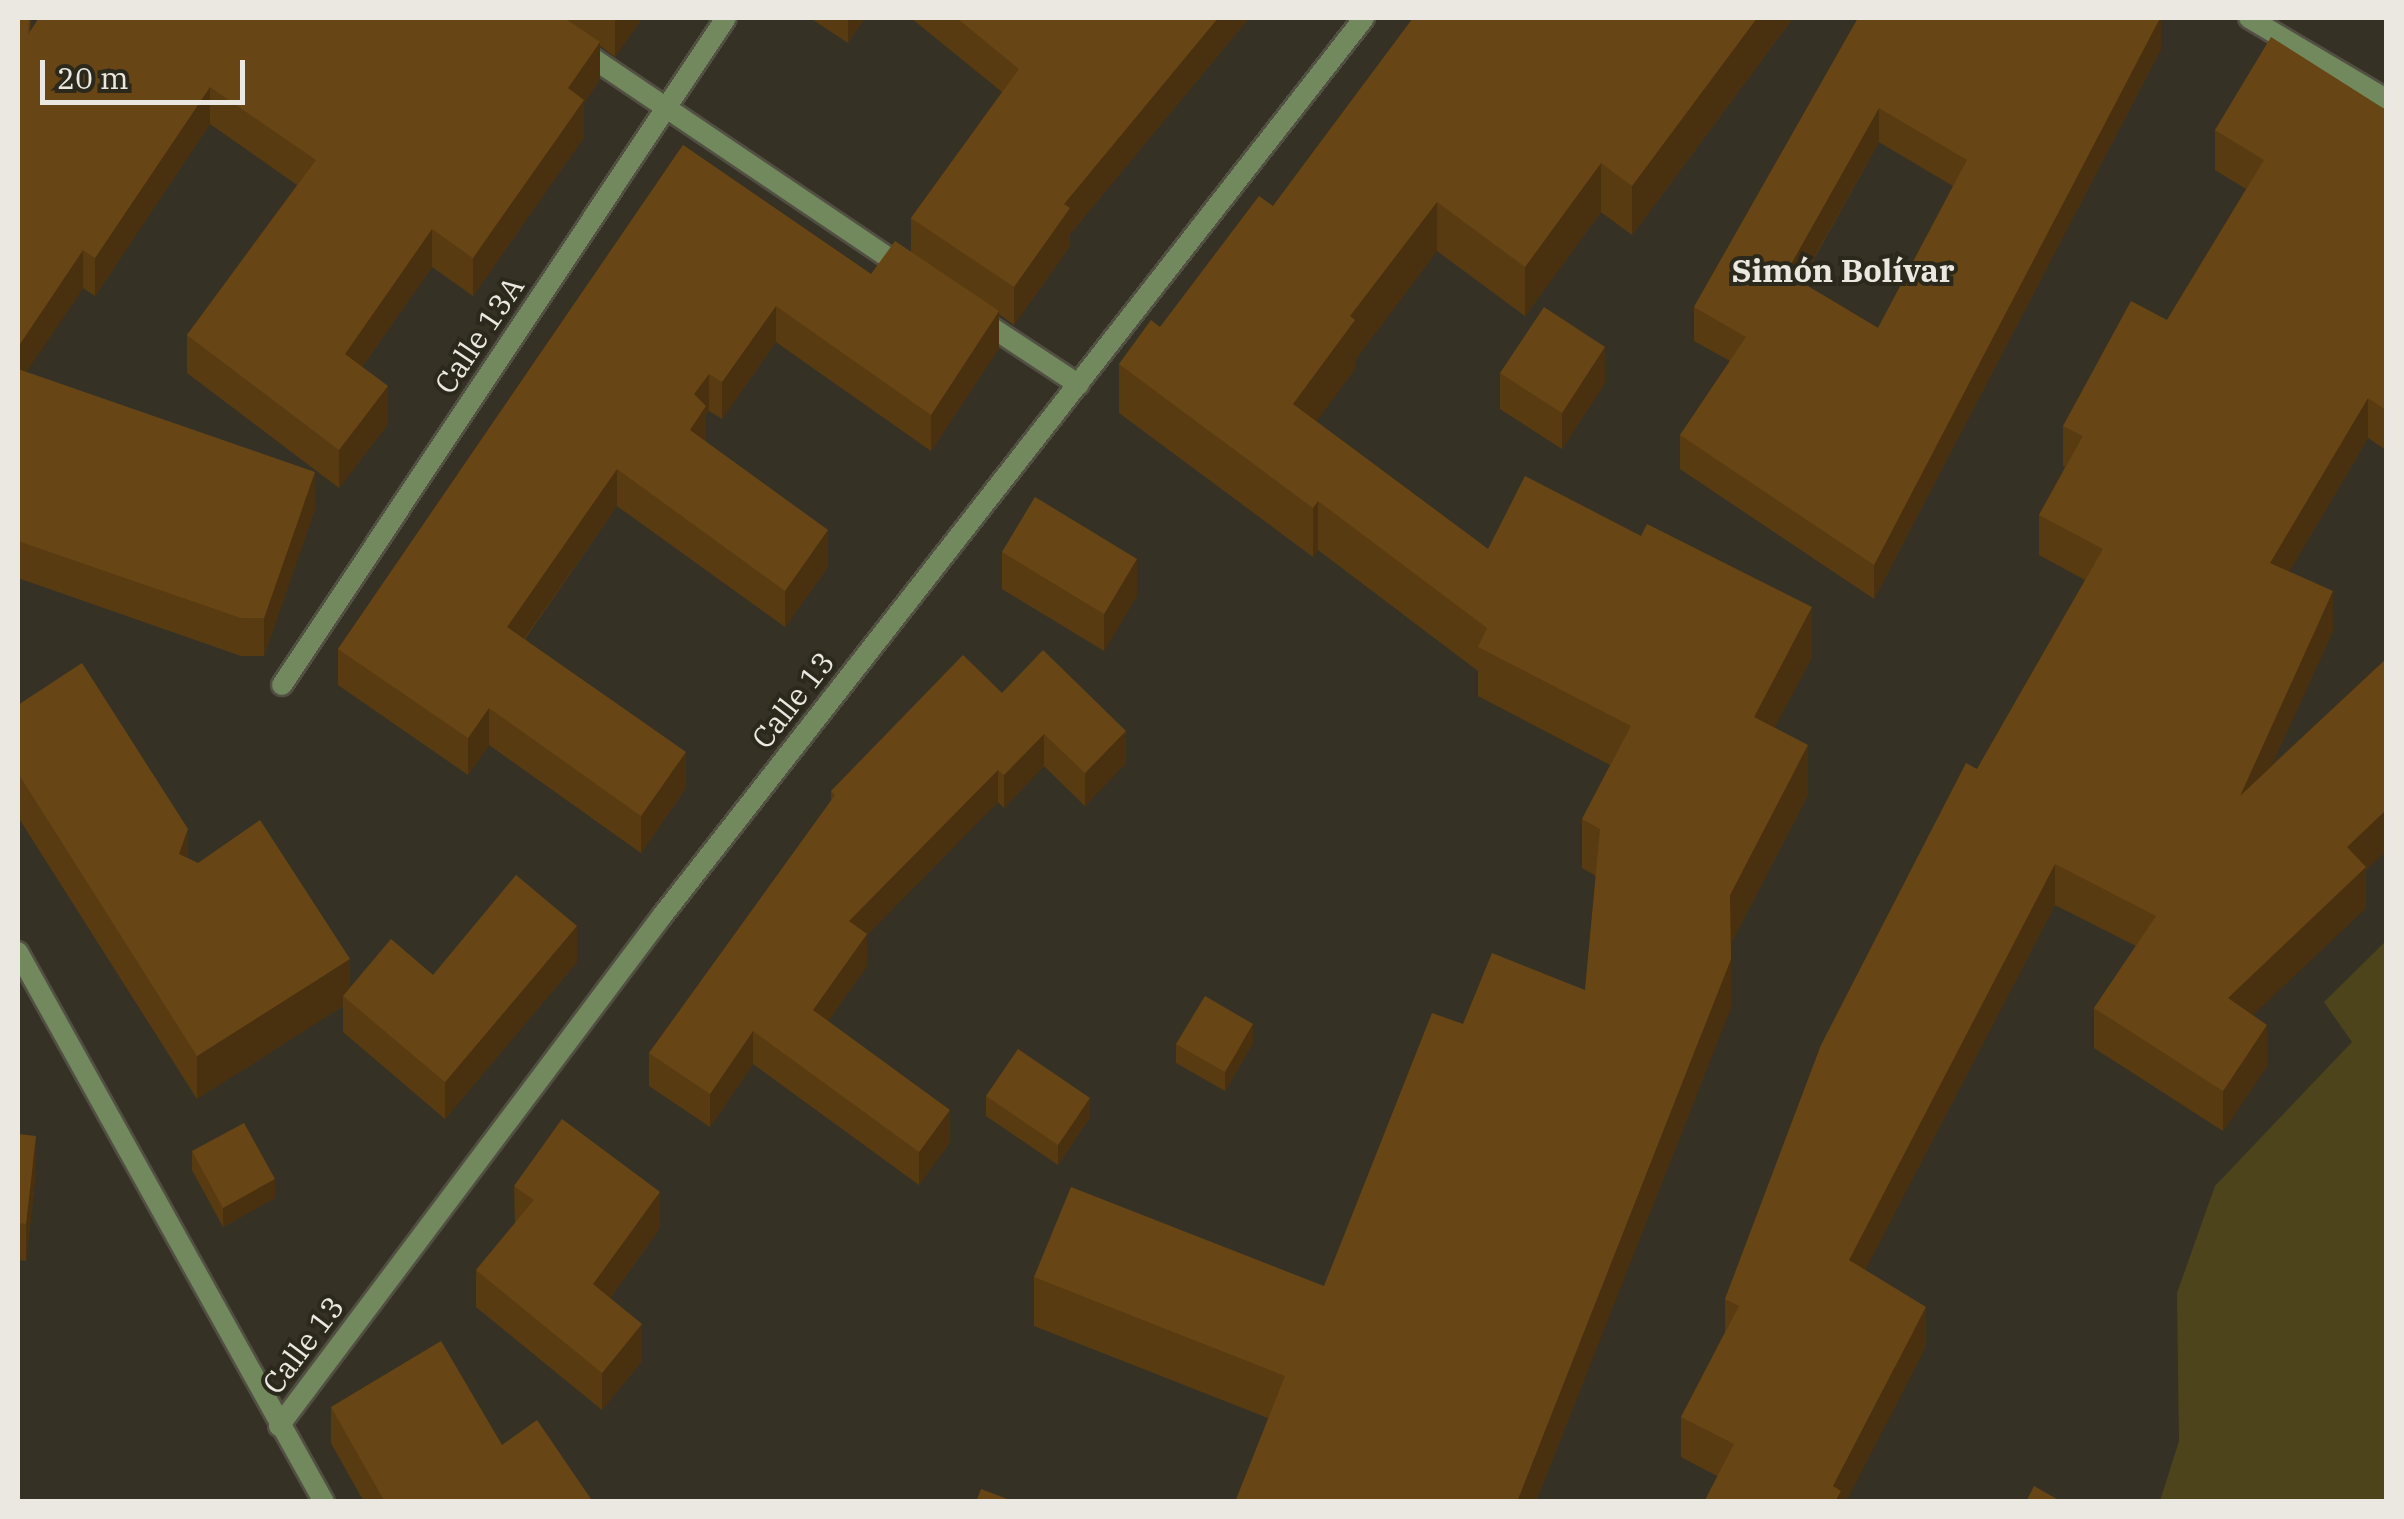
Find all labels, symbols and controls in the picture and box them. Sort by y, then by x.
scale bar [45,40,250,102]
text: 20 m [57,58,129,97]
district label: Simón Bolívar [1731,251,1955,289]
street label: Calle 13A [427,270,531,400]
street label: Calle 13 [744,645,842,755]
street label: Calle 13 [255,1289,351,1401]

